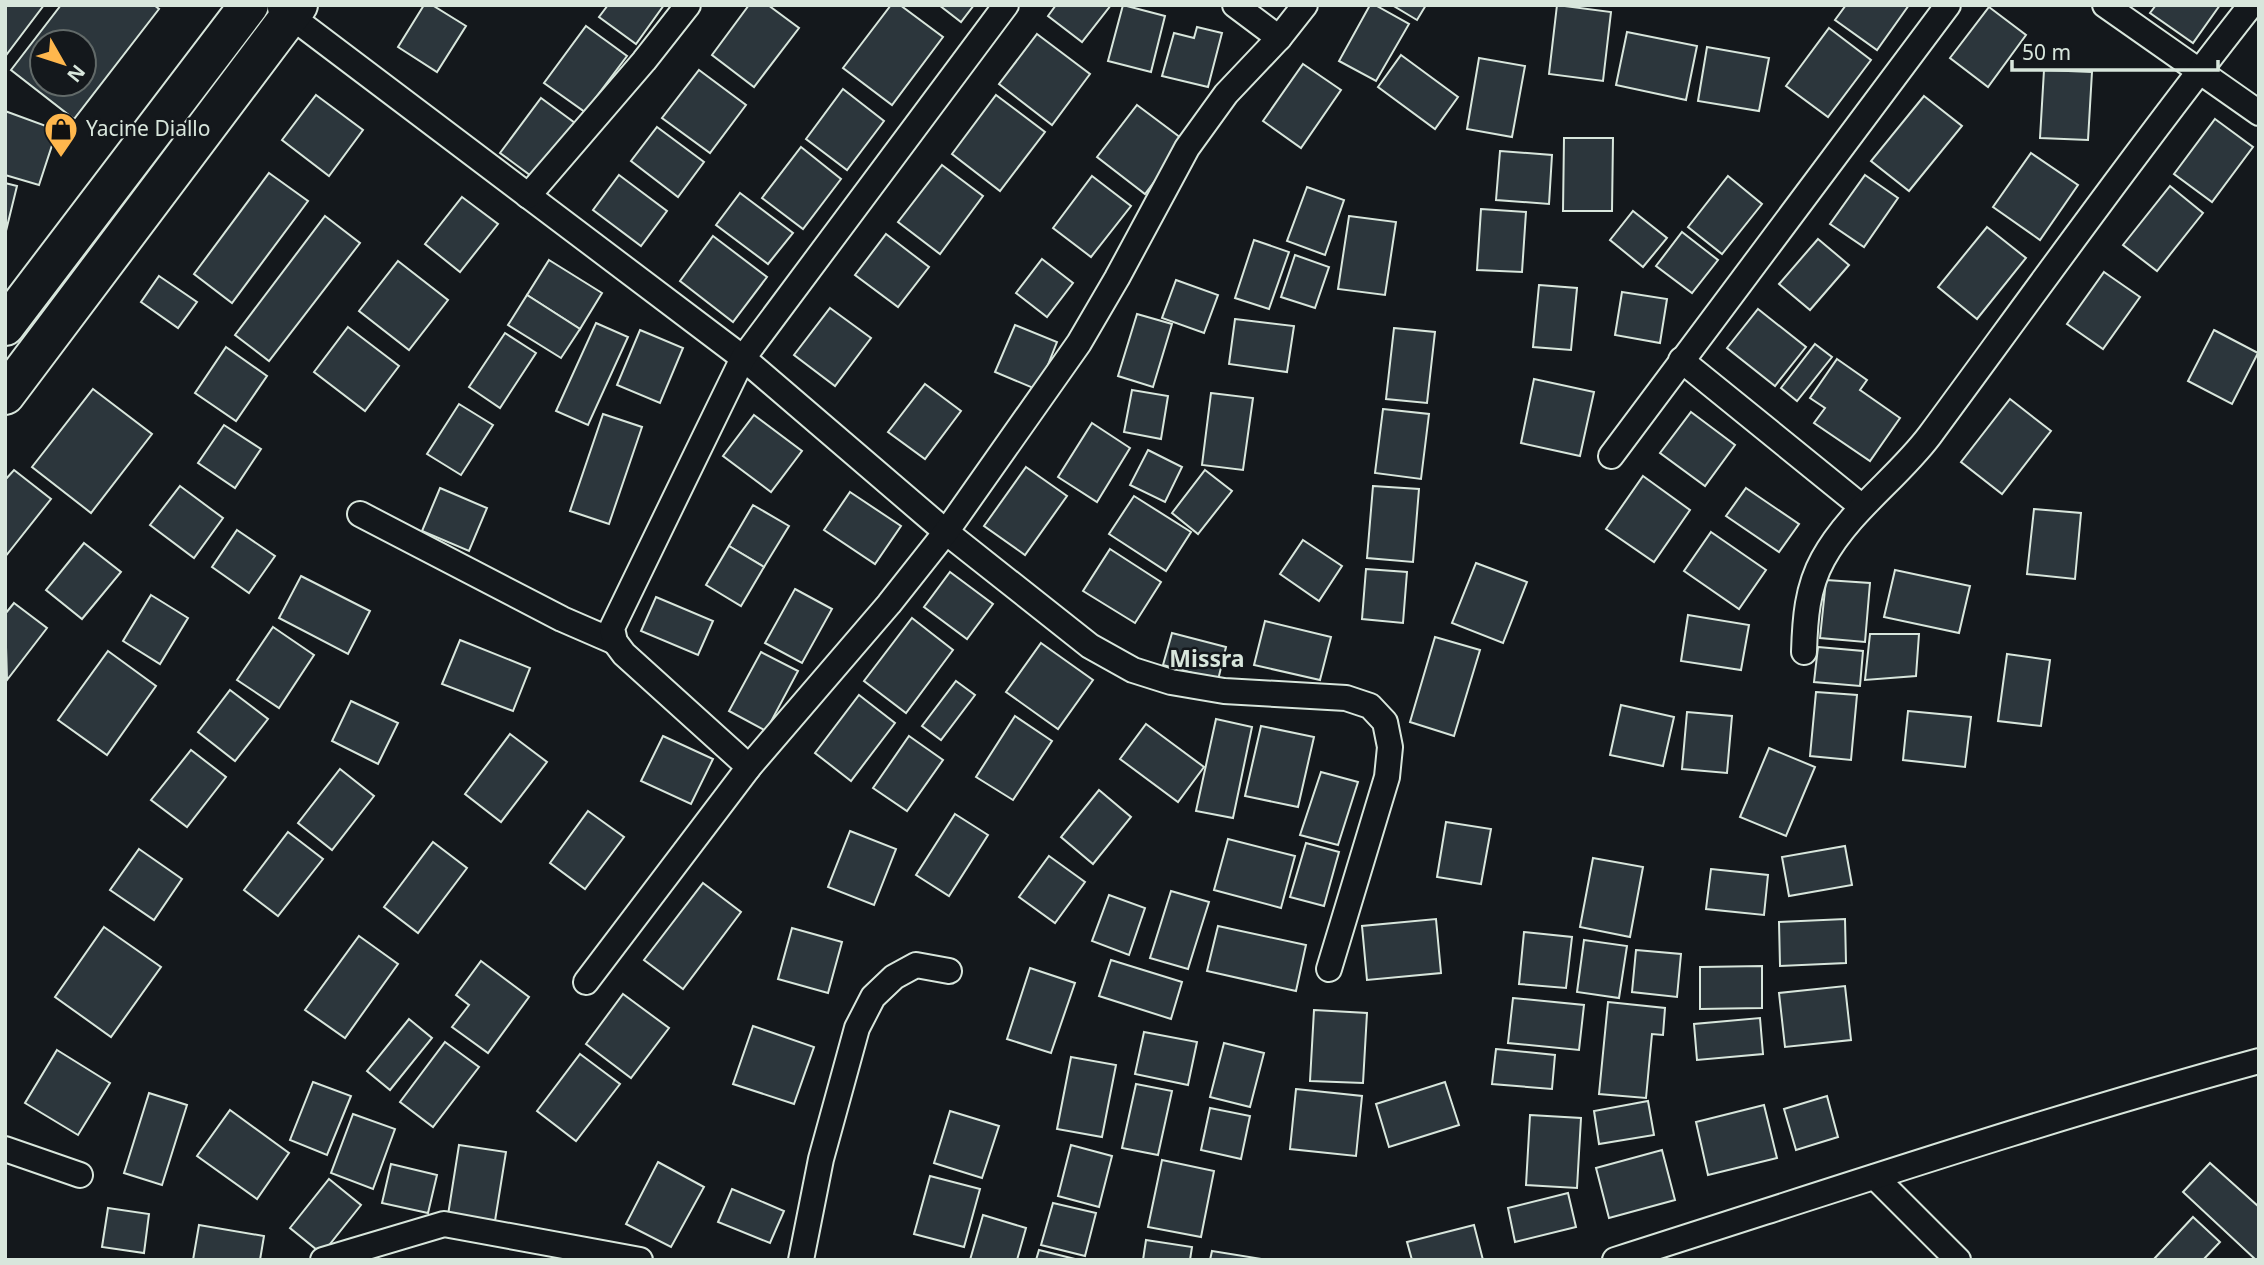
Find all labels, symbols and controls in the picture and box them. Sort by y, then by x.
north arrow [28,28,98,98]
scale bar [2012,28,2218,72]
text: 50 m [2022,38,2071,66]
text: N [61,60,91,88]
shop icon: Yacine Diallo [42,110,80,159]
place label: Yacine Diallo [86,114,210,142]
district label: Missra [1169,642,1245,674]

